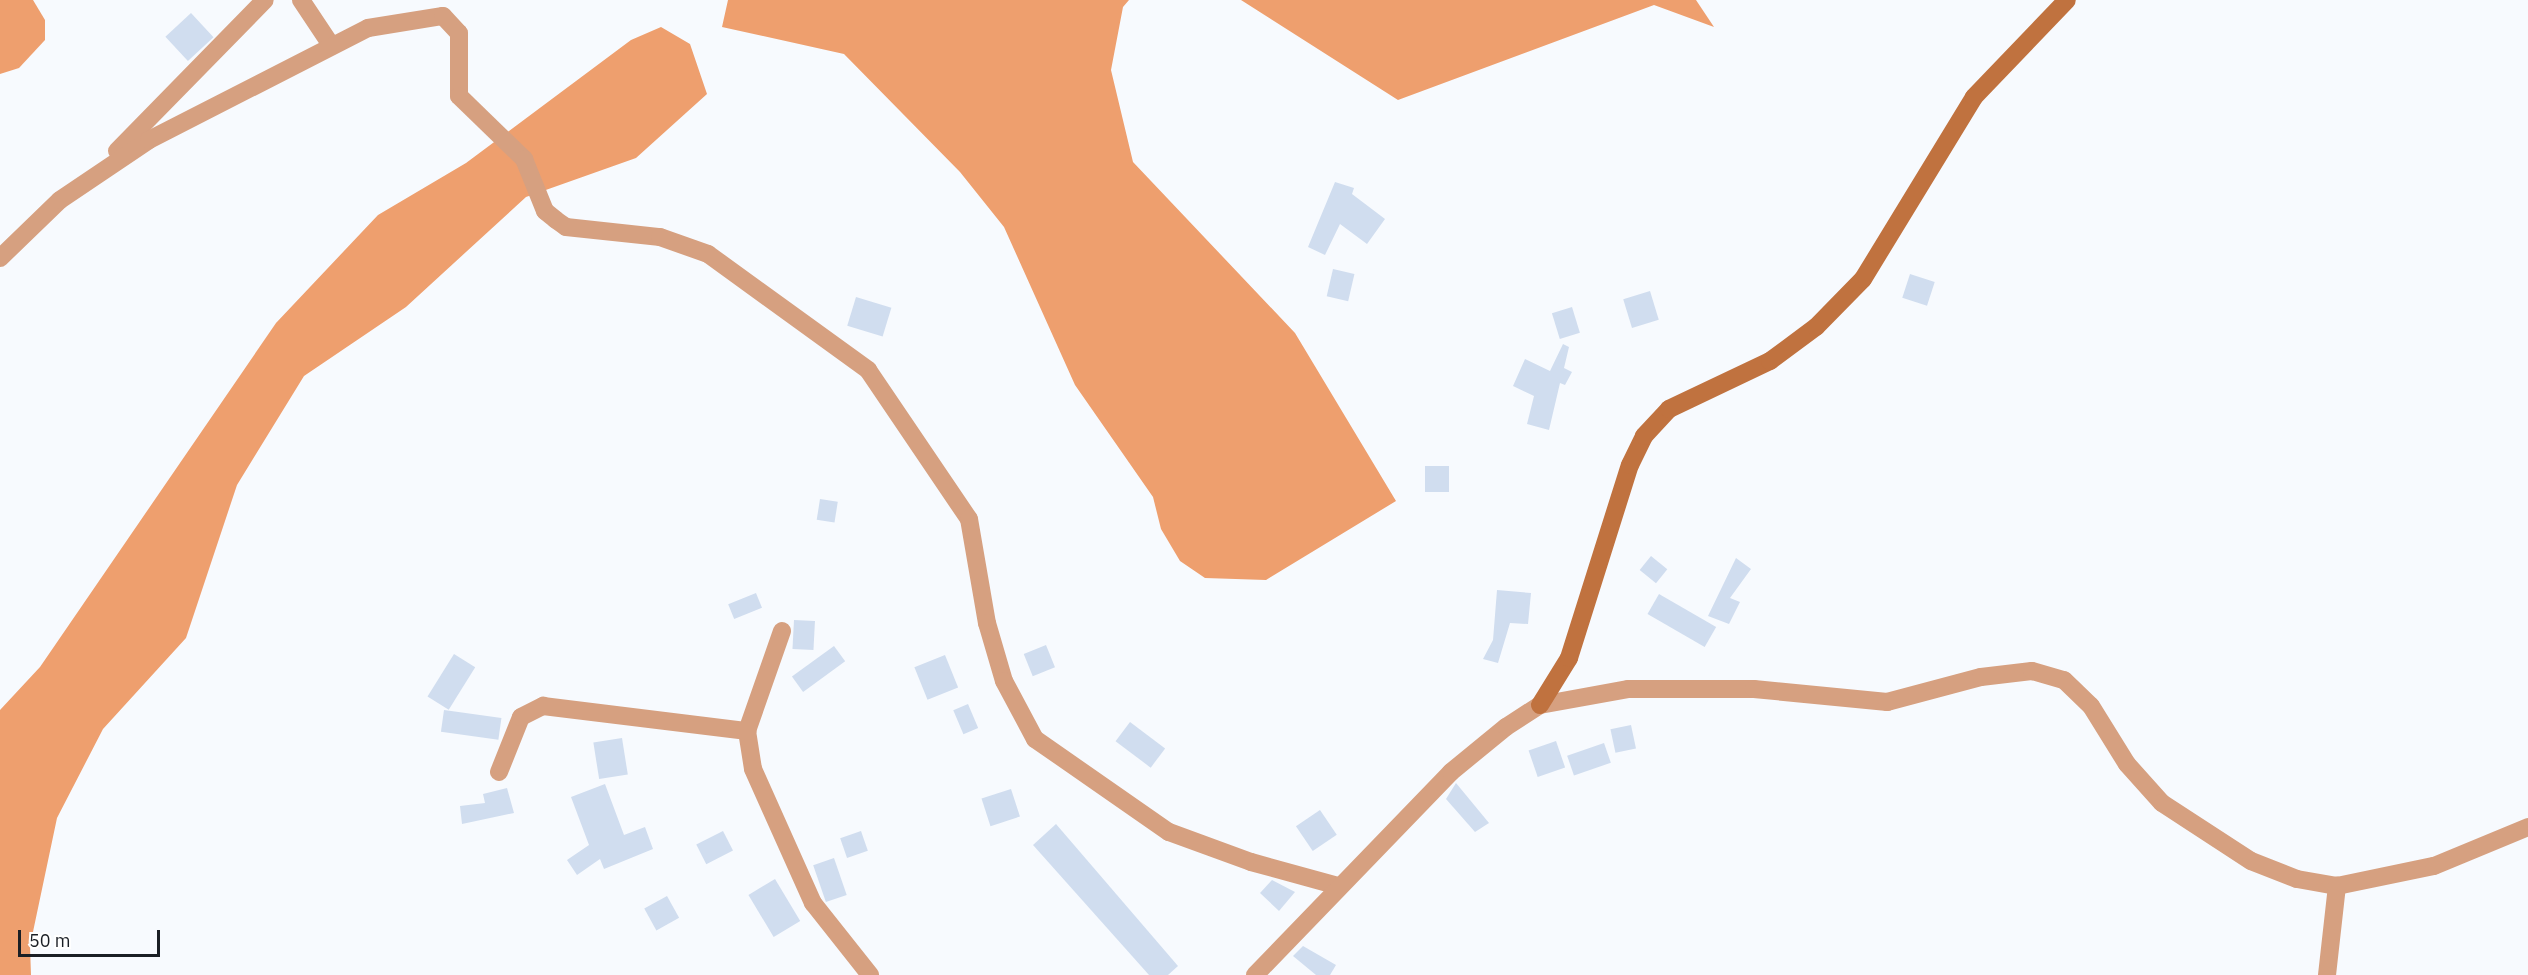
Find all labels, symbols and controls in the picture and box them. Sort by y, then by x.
scale bar [21,918,164,956]
text: 50 m [29,929,71,952]

